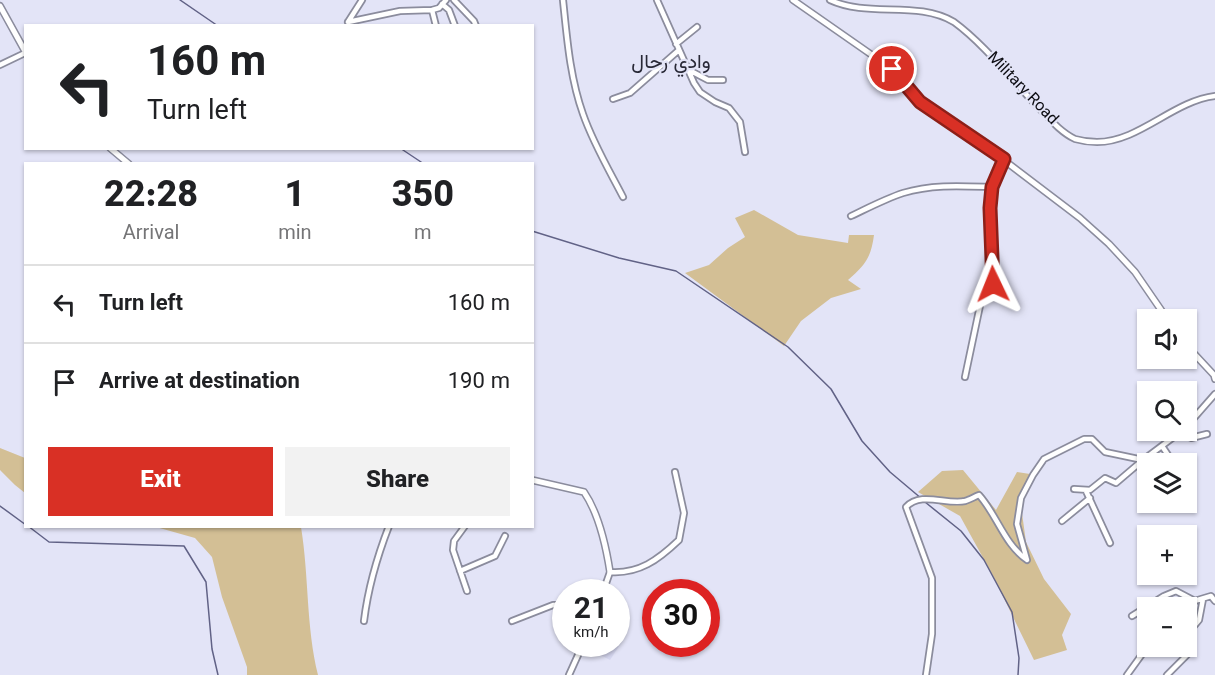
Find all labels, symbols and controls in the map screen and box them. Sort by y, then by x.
text: 160 m [147,32,266,98]
pin [866,43,917,94]
district label: وادي رحال [631,47,711,79]
street label: Military Road [980,47,1064,131]
icon: left [48,48,126,126]
icon: arrive [875,52,908,85]
text: Turn left [147,91,247,134]
text: 22:28 [104,169,198,225]
text: 1 [284,169,305,225]
text: 350 [392,169,454,225]
text: Arrival [123,218,179,250]
text: min [278,218,312,250]
text: m [414,218,432,250]
position arrow [961,252,1025,316]
text: Turn left [99,287,183,322]
text: 160 m [448,287,510,322]
icon: left [48,288,81,321]
map controls [1137,309,1197,657]
button: sound [1137,309,1197,369]
text: Arrive at destination [99,365,300,400]
text: 190 m [448,365,510,400]
icon: arrive [48,366,81,399]
button: search [1137,381,1197,441]
button: Exit [48,447,273,516]
button: Share [285,447,510,516]
button: layers [1137,453,1197,513]
button: + [1137,525,1197,585]
speed limit sign: 30 [642,579,720,657]
text: 21 [574,587,608,634]
button: − [1137,597,1197,657]
text: km/h [573,622,609,645]

